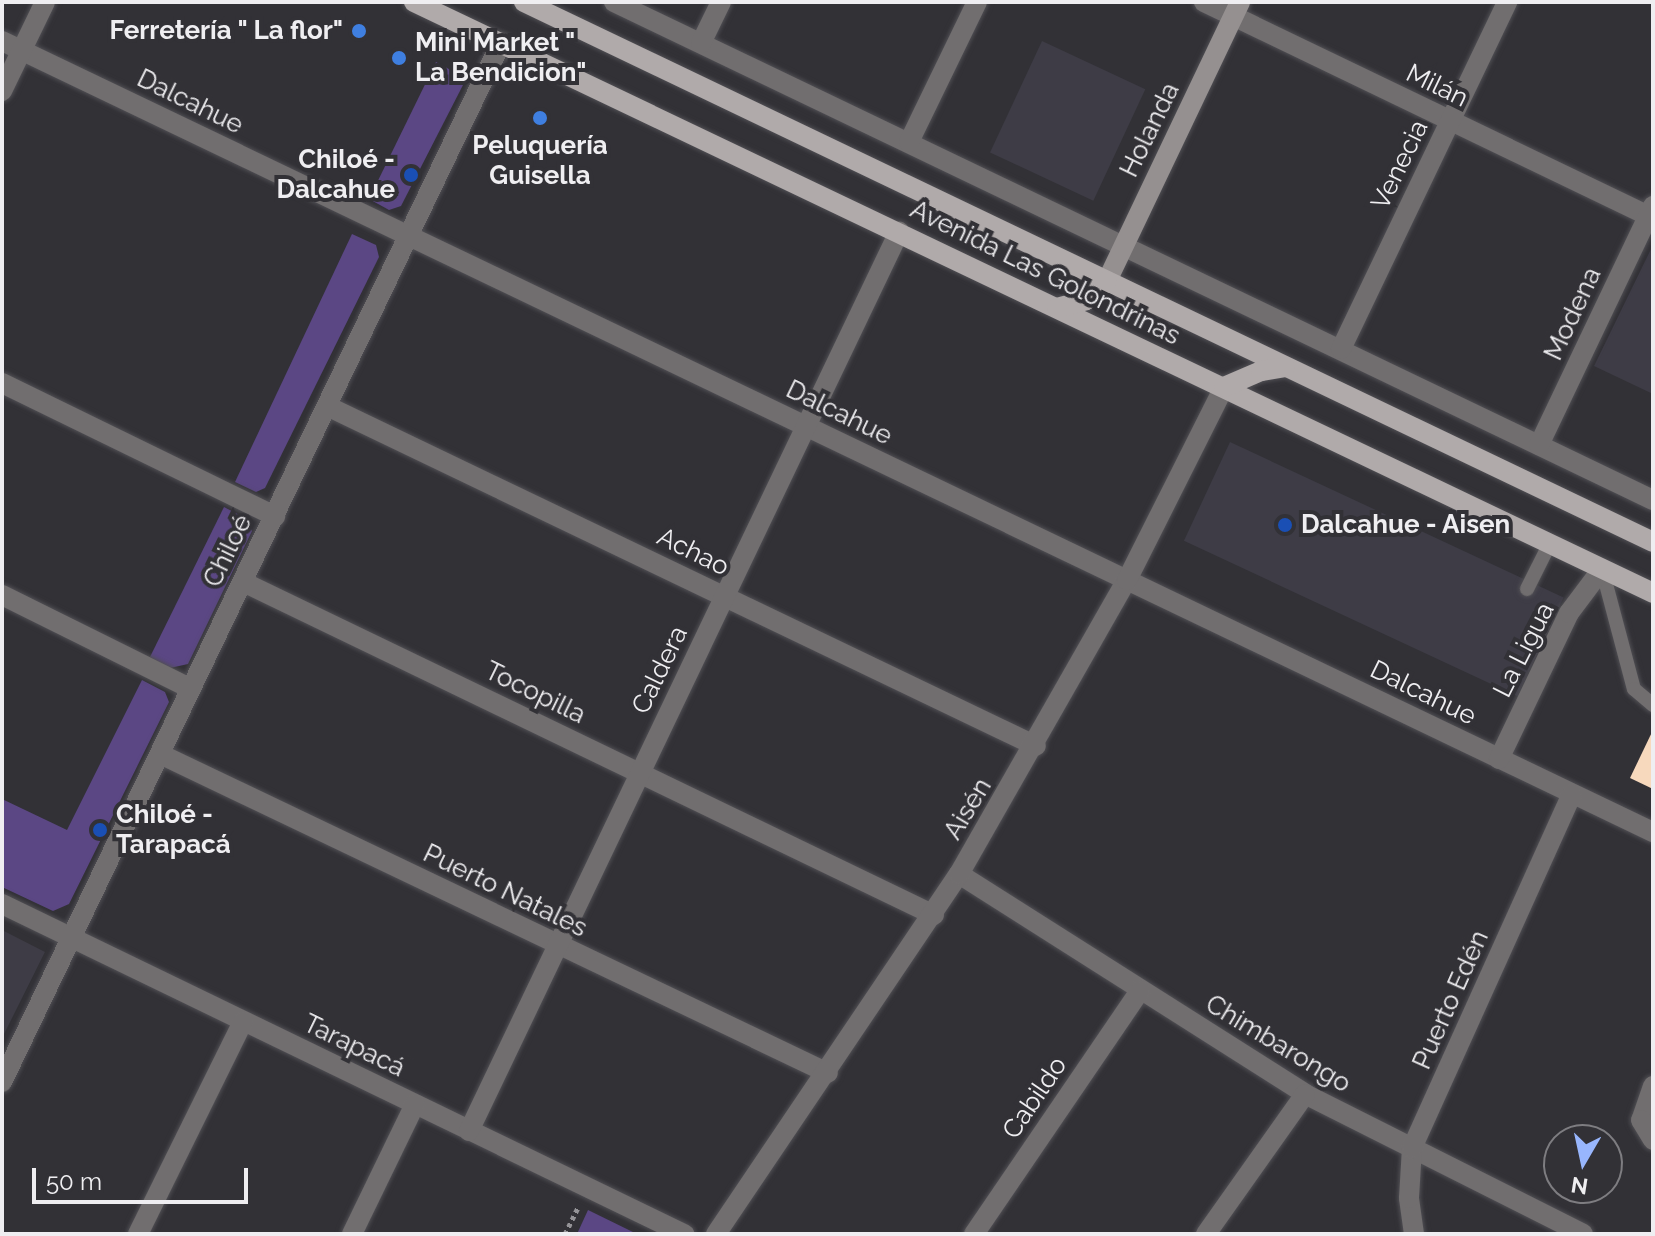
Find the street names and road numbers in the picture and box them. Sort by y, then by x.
street label: Milán [1401,58,1473,114]
street label: Dalcahue [132,63,248,141]
street label: Holanda [1114,78,1186,182]
street label: Venecia [1365,115,1435,215]
street label: Avenida Las Golondrinas [905,194,1185,352]
street label: Modena [1538,263,1608,365]
street label: Dalcahue [781,374,897,452]
street label: Chiloé [197,510,259,592]
street label: Achao [652,521,734,583]
street label: La Ligua [1487,597,1561,703]
street label: Caldera [625,621,695,719]
street label: Dalcahue [1365,654,1481,732]
street label: Tocopilla [480,655,590,731]
street label: Aisén [938,773,998,845]
street label: Puerto Natales [418,838,592,944]
street label: Puerto Edén [1407,926,1495,1074]
street label: Chimbarongo [1200,988,1356,1100]
street label: Tarapacá [298,1008,410,1084]
street label: Cabildo [996,1051,1074,1145]

